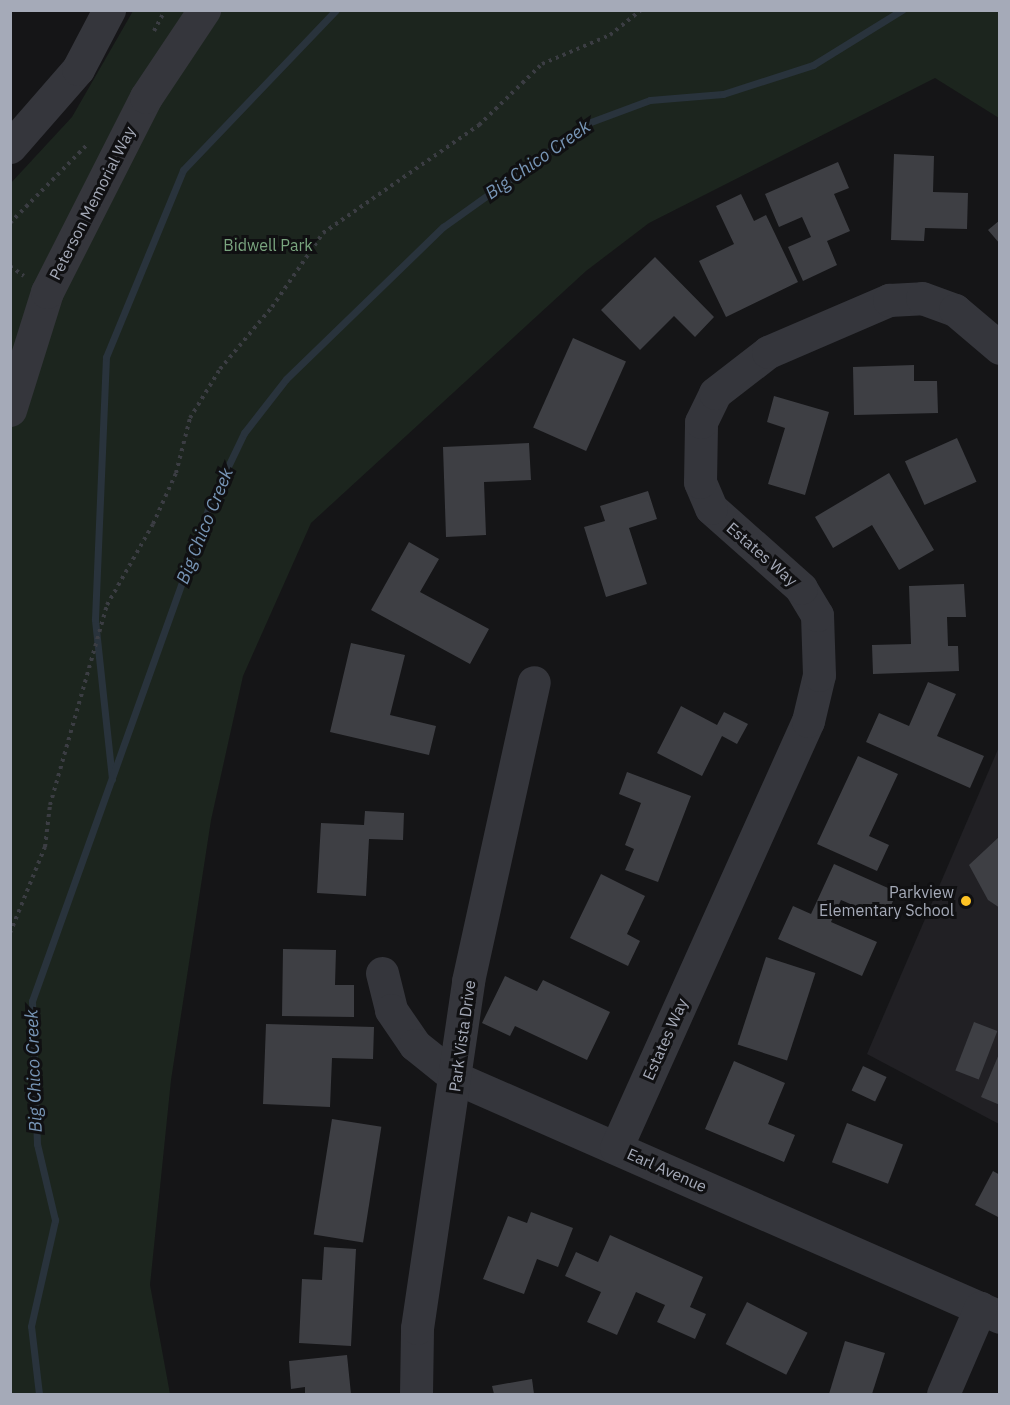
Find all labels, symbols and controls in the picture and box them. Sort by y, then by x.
water label: Big Chico Creek [481,116,595,204]
street label: Peterson Memorial Way [45,123,139,283]
park label: Bidwell Park [223,235,313,255]
water label: Big Chico Creek [172,465,238,587]
street label: Estates Way [723,518,801,590]
place label: Parkview Elementary School [819,882,954,920]
marker: Parkview Elementary School [959,894,973,908]
street label: Park Vista Drive [445,979,479,1093]
street label: Estates Way [638,995,692,1083]
water label: Big Chico Creek [21,1009,47,1133]
street label: Earl Avenue [624,1144,710,1196]

